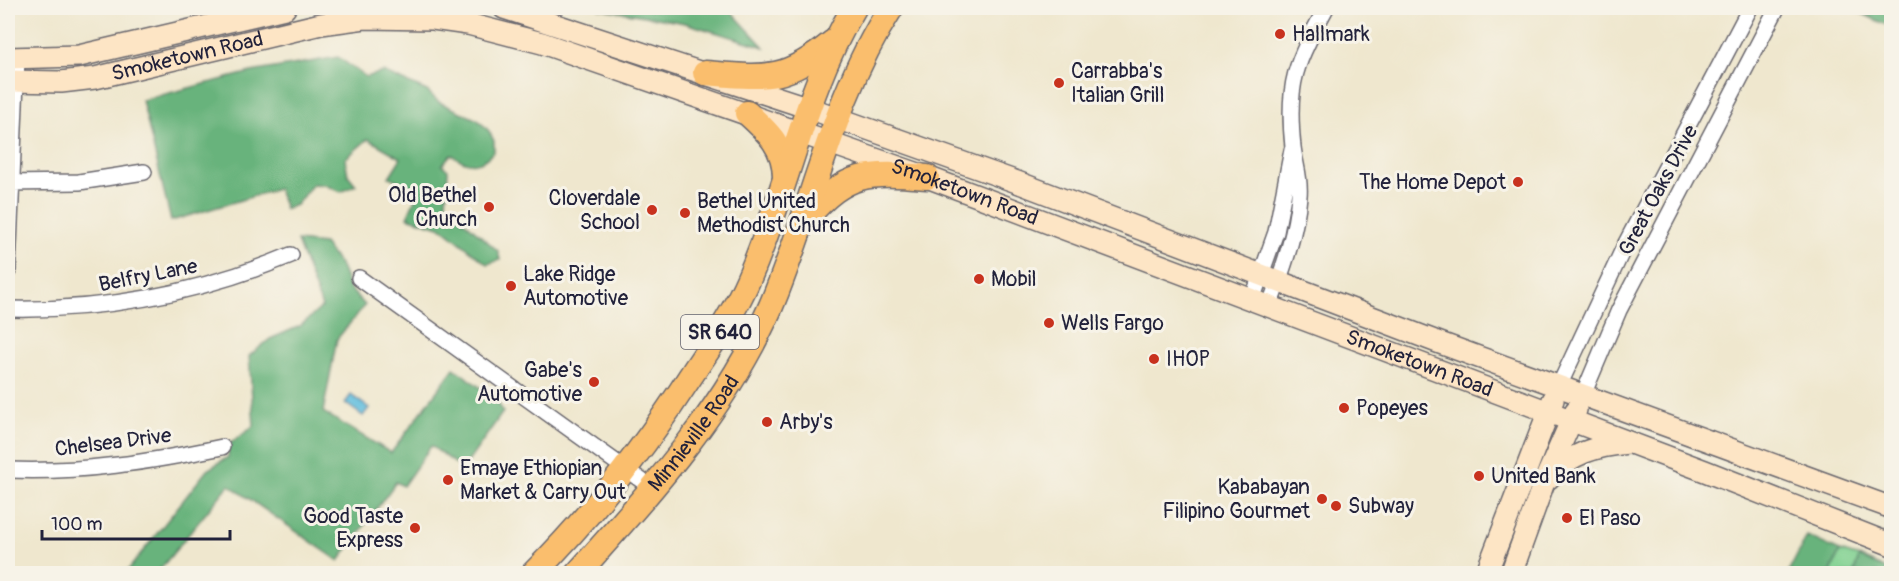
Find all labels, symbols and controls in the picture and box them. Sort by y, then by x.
place label: Hallmark [1292,21,1370,48]
street label: Smoketown Road [109,25,266,88]
marker: Hallmark [1273,27,1287,41]
place label: Carrabba's Italian Grill [1071,58,1165,109]
marker: Carrabba's Italian Grill [1052,76,1066,90]
street label: Great Oaks Drive [1613,120,1704,260]
street label: Smoketown Road [888,153,1042,232]
place label: The Home Depot [1359,169,1507,196]
marker: The Home Depot [1511,175,1525,189]
place label: Old Bethel Church [388,182,477,233]
place label: Cloverdale School [548,185,641,236]
place label: Bethel United Methodist Church [697,188,850,239]
marker: Old Bethel Church [482,200,496,214]
marker: Cloverdale School [645,203,659,217]
marker: Bethel United Methodist Church [678,206,692,220]
street label: Belfry Lane [96,253,200,298]
place label: Lake Ridge Automotive [523,261,629,312]
place label: Mobil [991,266,1036,293]
marker: Mobil [972,272,986,286]
marker: Lake Ridge Automotive [504,279,518,293]
place label: Wells Fargo [1061,310,1164,337]
road number: SR 640 [681,315,759,349]
marker: Wells Fargo [1042,316,1056,330]
street label: Smoketown Road [1342,324,1497,404]
place label: IHOP [1166,346,1210,373]
marker: IHOP [1147,352,1161,366]
place label: Gabe's Automotive [477,357,583,408]
street label: Minnieville Road [642,370,746,497]
marker: Gabe's Automotive [587,375,601,389]
place label: Popeyes [1356,395,1428,422]
marker: Popeyes [1337,401,1351,415]
place label: Arby's [779,409,833,436]
marker: Arby's [760,415,774,429]
street label: Chelsea Drive [53,422,173,463]
place label: Emaye Ethiopian Market & Carry Out [460,455,626,506]
place label: United Bank [1491,463,1596,490]
marker: United Bank [1472,469,1486,483]
marker: Emaye Ethiopian Market & Carry Out [441,473,455,487]
place label: Kababayan Filipino Gourmet [1163,474,1311,525]
marker: Kababayan Filipino Gourmet [1315,492,1329,506]
place label: Subway [1348,493,1414,520]
marker: Subway [1329,499,1343,513]
scale bar [42,503,230,541]
place label: Good Taste Express [303,503,404,554]
place label: El Paso [1579,505,1641,532]
marker: El Paso [1560,511,1574,525]
text: 100 m [51,513,103,536]
marker: Good Taste Express [408,521,422,535]

